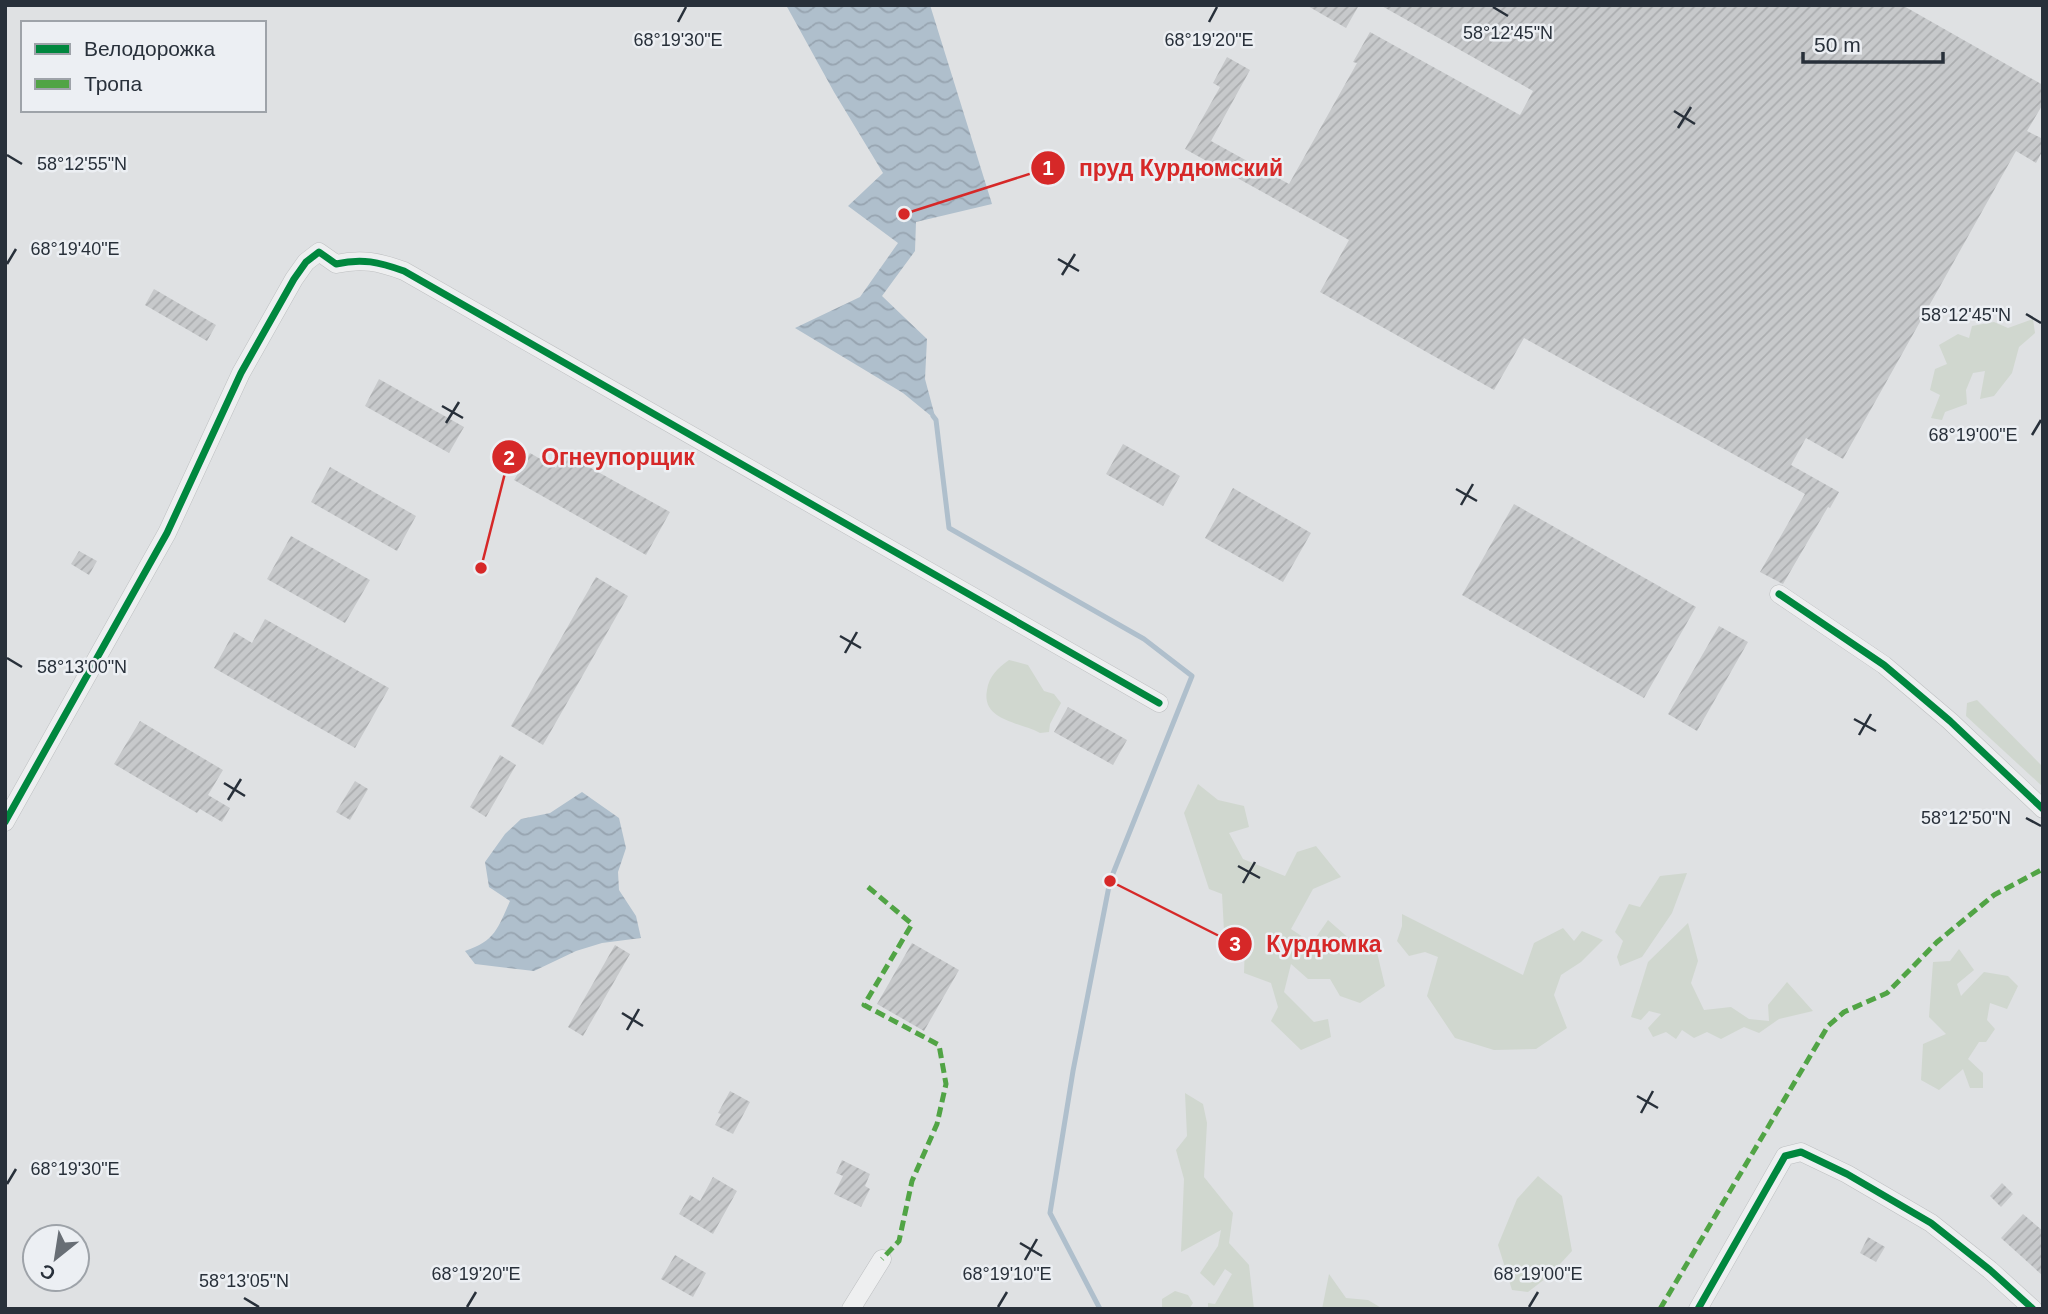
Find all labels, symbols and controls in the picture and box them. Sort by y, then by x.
legend [21,21,266,112]
scale bar [1803,21,1943,65]
text: 58°12'45"N [1463,23,1553,43]
text: 68°19'30"E [633,30,723,50]
text: 68°19'20"E [1164,30,1254,50]
text: 50 m [1814,33,1861,56]
text: Велодорожка [84,37,215,60]
text: Тропа [84,72,142,95]
callout: пруд Курдюмский [1030,146,1297,190]
text: 58°12'55"N [37,154,127,174]
text: пруд Курдюмский [1079,155,1283,181]
text: 1 [1042,156,1054,179]
text: 68°19'40"E [30,239,120,259]
text: 58°12'45"N [1921,305,2011,325]
text: 68°19'00"E [1928,425,2018,445]
callout: Огнеупорщик [492,435,708,479]
text: Огнеупорщик [541,444,695,470]
text: 2 [503,446,515,469]
text: 58°13'00"N [37,657,127,677]
text: 58°12'50"N [1921,808,2011,828]
callout: Курдюмка [1217,922,1396,966]
text: Курдюмка [1266,931,1382,957]
text: 3 [1229,932,1241,955]
text: 68°19'30"E [30,1159,120,1179]
north arrow [21,1223,91,1293]
text: С [36,1260,59,1285]
text: 68°19'20"E [431,1264,521,1284]
text: 68°19'10"E [962,1264,1052,1284]
text: 68°19'00"E [1493,1264,1583,1284]
text: 58°13'05"N [199,1271,289,1291]

